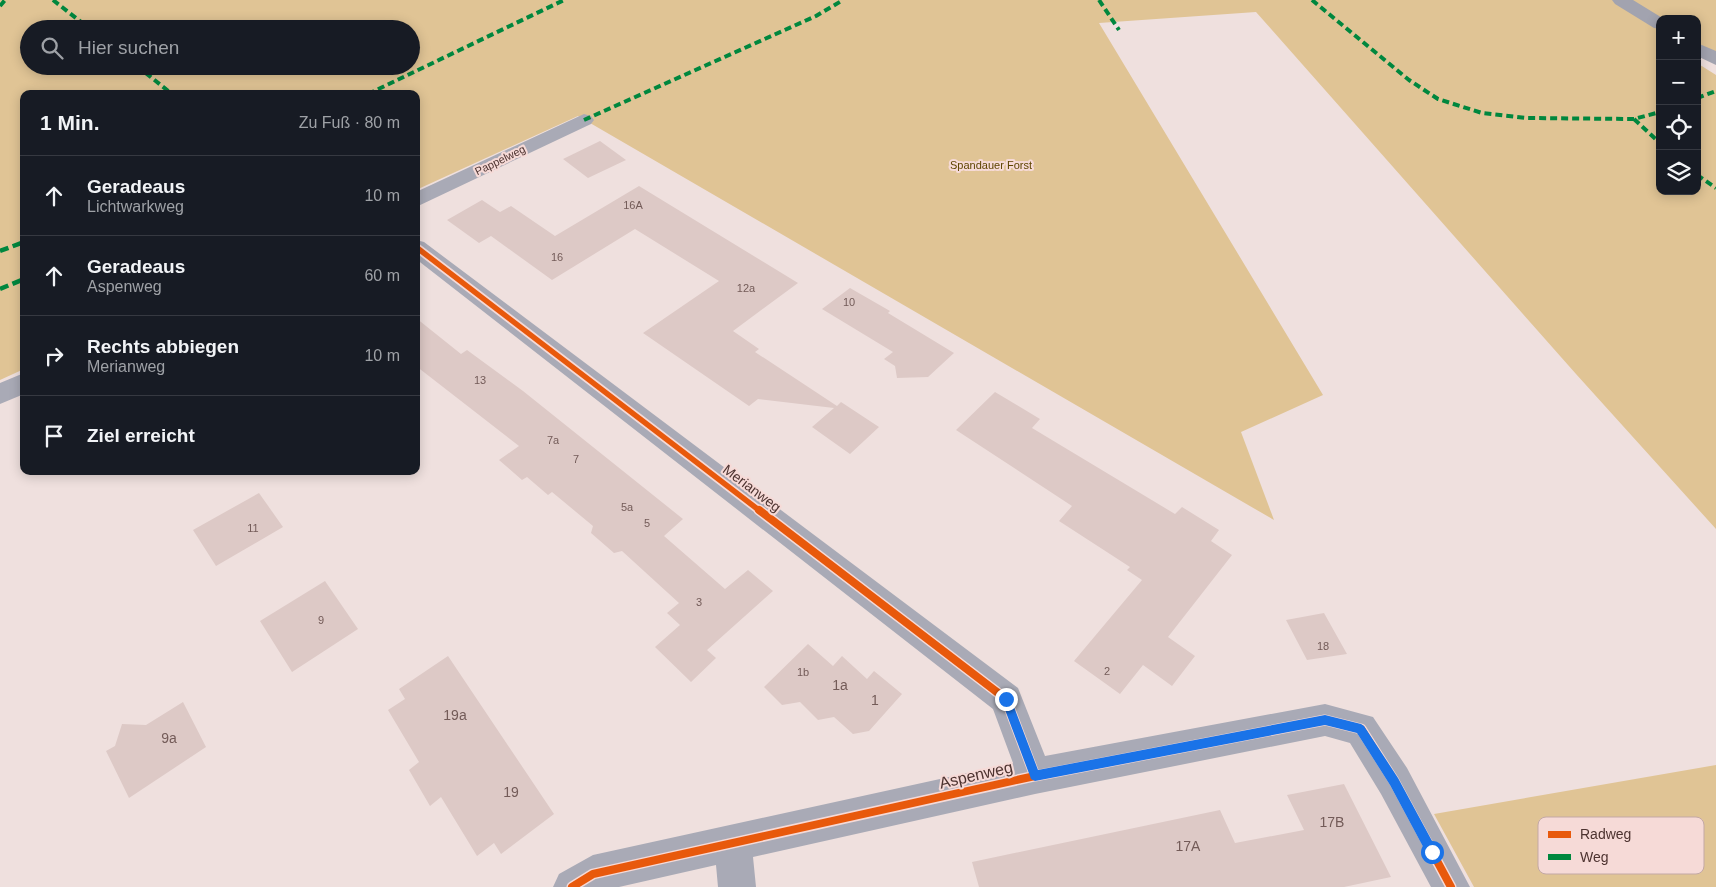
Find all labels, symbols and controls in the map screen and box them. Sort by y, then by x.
map controls [1656,15,1701,195]
button: + [1656,15,1701,60]
search box [20,20,420,75]
icon: search [38,34,66,62]
text: Hier suchen [78,37,179,58]
button: − [1656,60,1701,105]
button: locate [1656,105,1701,150]
text: 1 Min. [40,111,100,134]
text: Zu Fuß · 80 m [299,114,400,131]
street label: Pappelweg [473,143,527,177]
button: layers [1656,150,1701,195]
park label: Spandauer Forst [950,159,1032,171]
text: Geradeaus [87,176,185,197]
icon: ahead [40,182,68,210]
text: 10 m [364,187,400,204]
text: Lichtwarkweg [87,198,184,215]
house number: 16A [623,199,643,211]
house number: 16 [551,251,563,263]
text: Geradeaus [87,256,185,277]
icon: ahead [40,262,68,290]
text: 60 m [364,267,400,284]
text: Aspenweg [87,278,162,295]
house number: 12a [737,282,756,294]
house number: 10 [843,296,855,308]
text: Rechts abbiegen [87,336,239,357]
icon: right [40,342,68,370]
text: 10 m [364,347,400,364]
text: Merianweg [87,358,165,375]
house number: 13 [474,374,486,386]
icon: arrive [40,422,68,450]
text: Ziel erreicht [87,425,195,446]
house number: 7a [547,434,560,446]
house number: 7 [573,453,579,465]
street label: Merianweg [720,461,784,515]
house number: 5a [621,501,634,513]
house number: 5 [644,517,650,529]
house number: 11 [247,522,259,534]
house number: 3 [696,596,702,608]
house number: 9 [318,614,324,626]
house number: 18 [1317,640,1329,652]
house number: 2 [1104,665,1110,677]
house number: 1b [797,666,809,678]
house number: 1a [832,677,848,693]
route end [995,688,1018,711]
house number: 1 [871,692,879,708]
house number: 19a [443,707,467,723]
house number: 9a [161,730,177,746]
street label: Aspenweg [938,758,1014,792]
house number: 19 [503,784,519,800]
house number: 17B [1320,814,1344,830]
legend [1538,817,1704,874]
text: Radweg [1580,826,1631,842]
house number: 17A [1176,838,1201,854]
route start [1421,841,1444,864]
text: Weg [1580,849,1609,865]

